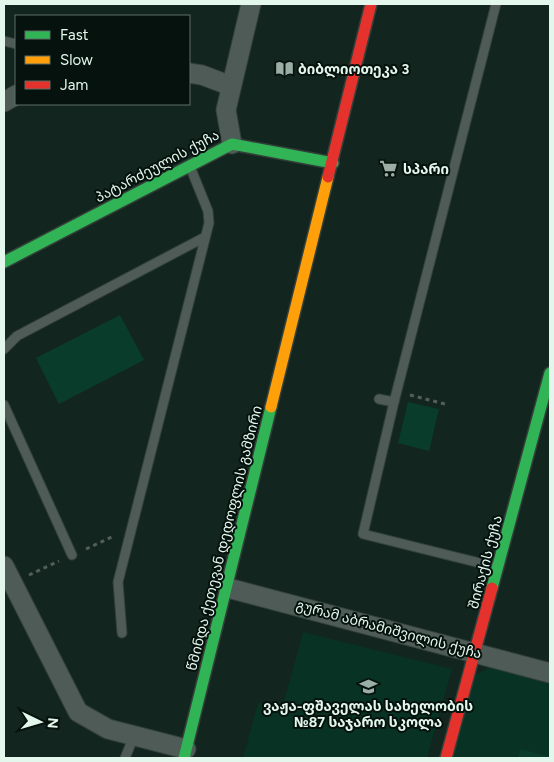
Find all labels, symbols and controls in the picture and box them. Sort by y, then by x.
legend [15,15,190,105]
text: Fast [60,26,89,44]
text: Slow [60,51,93,69]
library icon: ბიბლიოთეკა 3 [274,59,294,79]
place label: ბიბლიოთეკა 3 [298,61,409,78]
text: Jam [60,76,88,94]
street label: პატარძეულის ქუჩა [92,126,222,206]
supermarket icon: სპარი [379,159,399,179]
place label: სპარი [403,161,449,178]
street label: წმინდა ქეთევან დედოფლის გამზირი [183,404,266,672]
street label: შირაქის ქუჩა [465,514,506,611]
street label: გურამ აბრამიშვილის ქუჩა [294,597,483,662]
school or university icon: ვაჟა-ფშაველას სახელობის №87 საჯარო სკოლა [358,676,378,696]
north arrow [15,697,65,747]
place label: ვაჟა-ფშაველას სახელობის №87 საჯარო სკოლა [263,698,473,731]
text: N [44,717,61,729]

